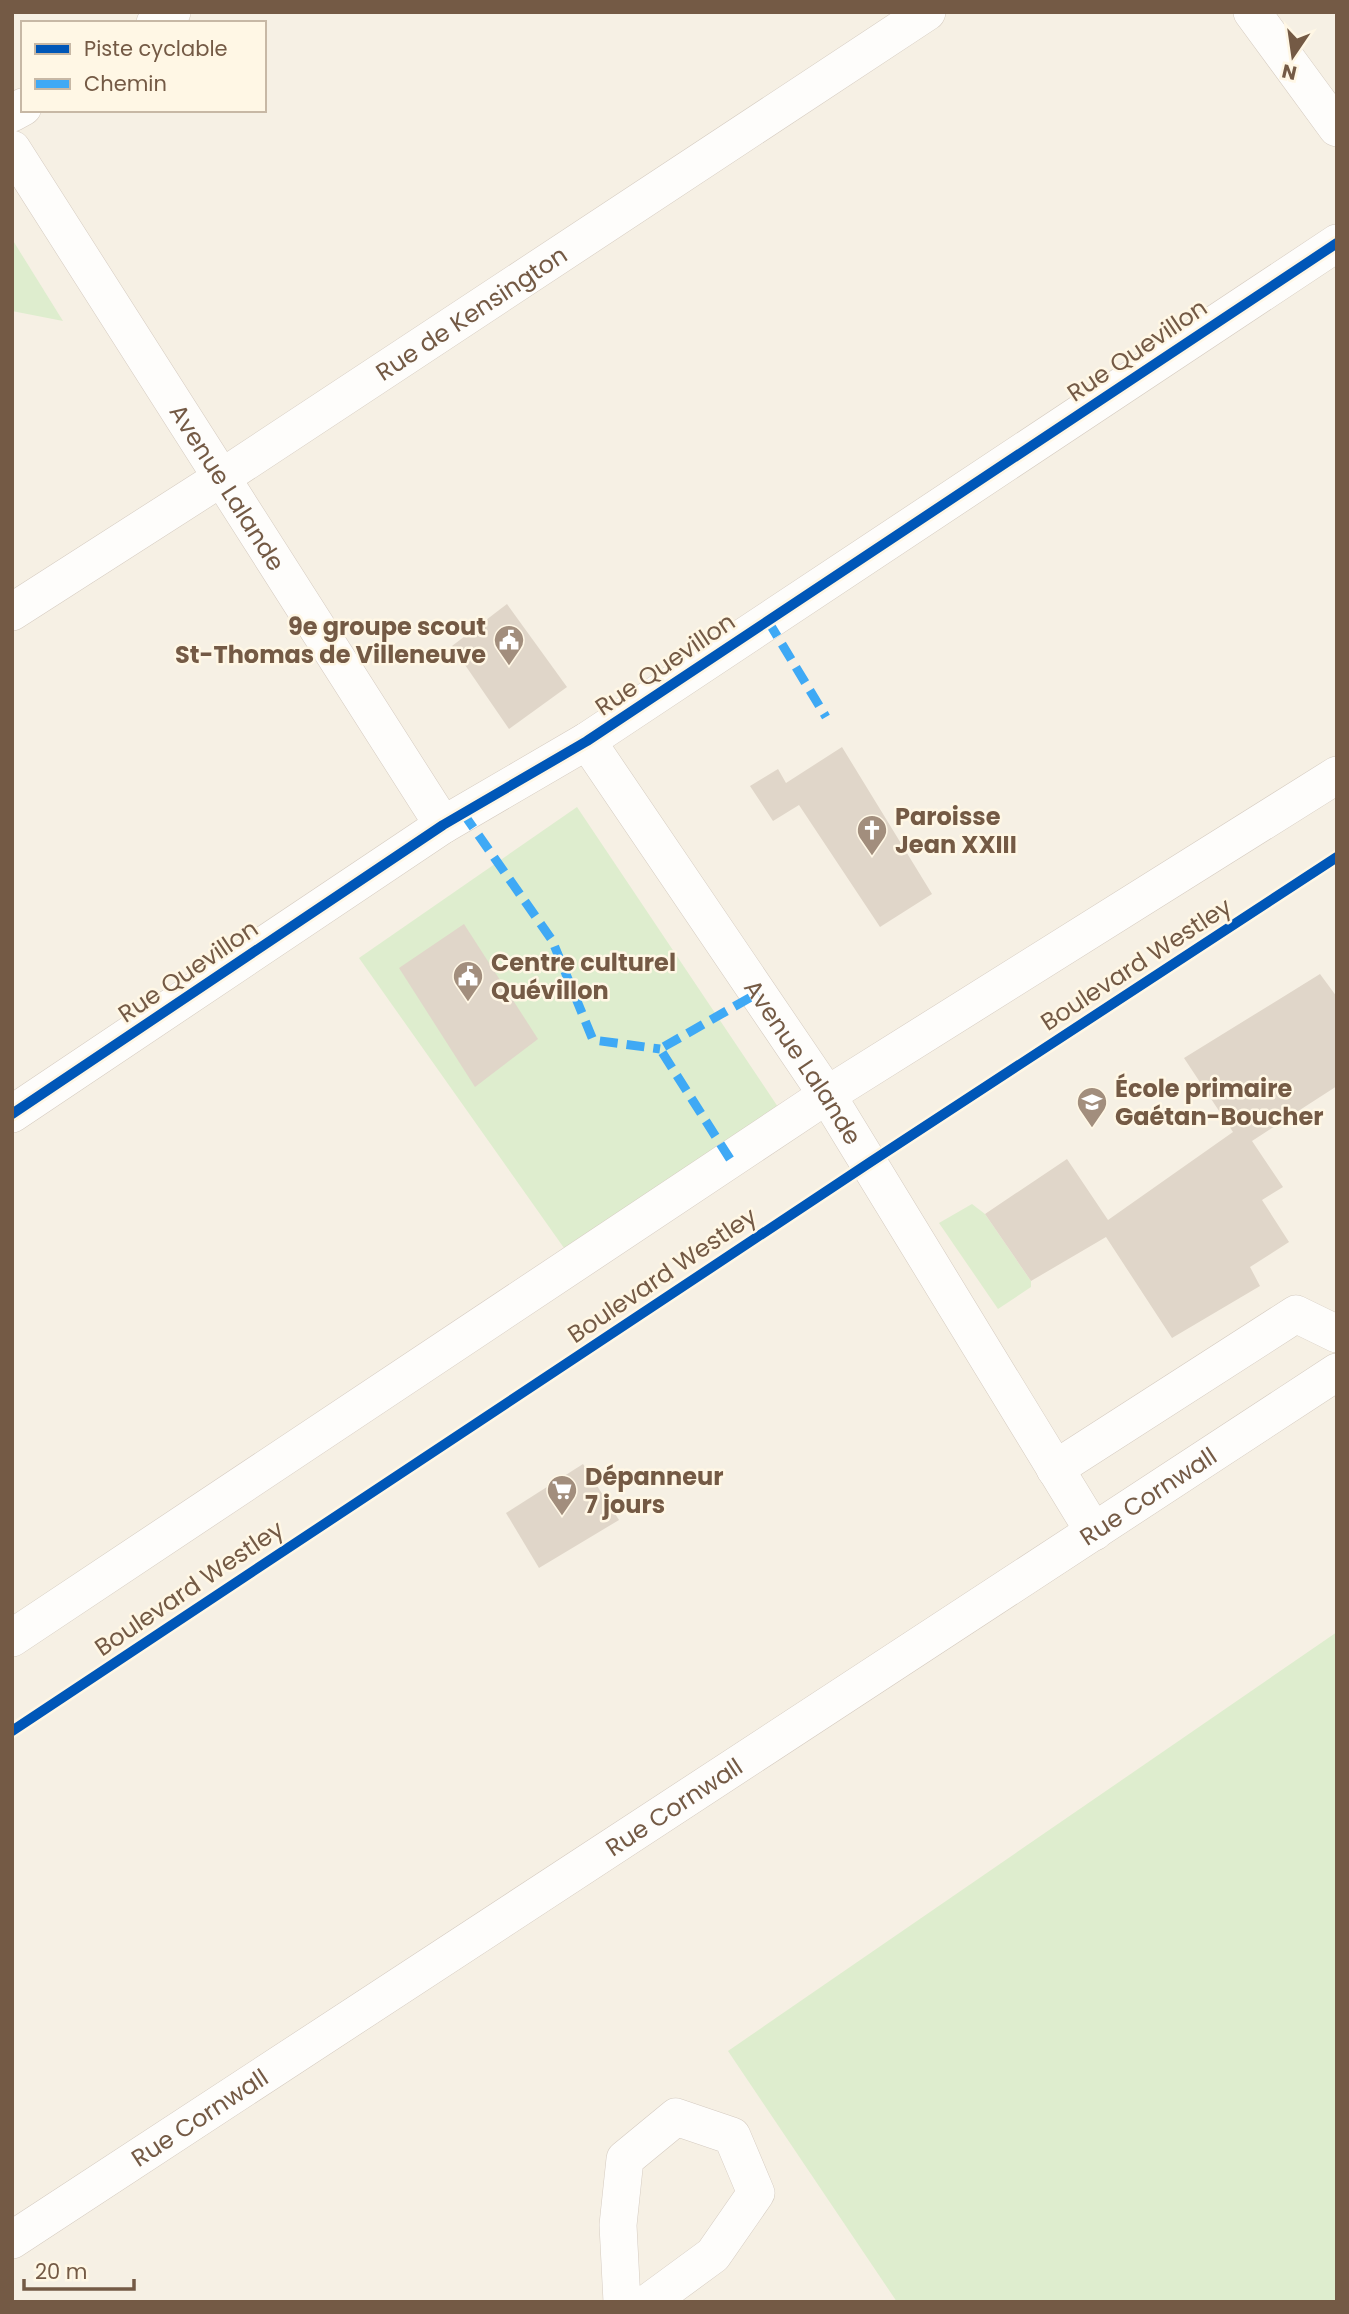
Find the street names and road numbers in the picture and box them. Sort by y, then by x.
street label: Rue de Kensington [369,238,573,388]
street label: Rue Quevillon [1060,291,1214,409]
street label: Avenue Lalande [162,397,293,577]
street label: Rue Quevillon [588,605,742,723]
street label: Boulevard Westley [1034,890,1238,1038]
street label: Rue Quevillon [111,912,265,1030]
street label: Avenue Lalande [737,973,870,1151]
street label: Boulevard Westley [561,1199,763,1351]
street label: Rue Cornwall [1073,1439,1223,1553]
street label: Boulevard Westley [88,1512,290,1664]
street label: Rue Cornwall [599,1750,748,1863]
street label: Rue Cornwall [125,2060,274,2174]

